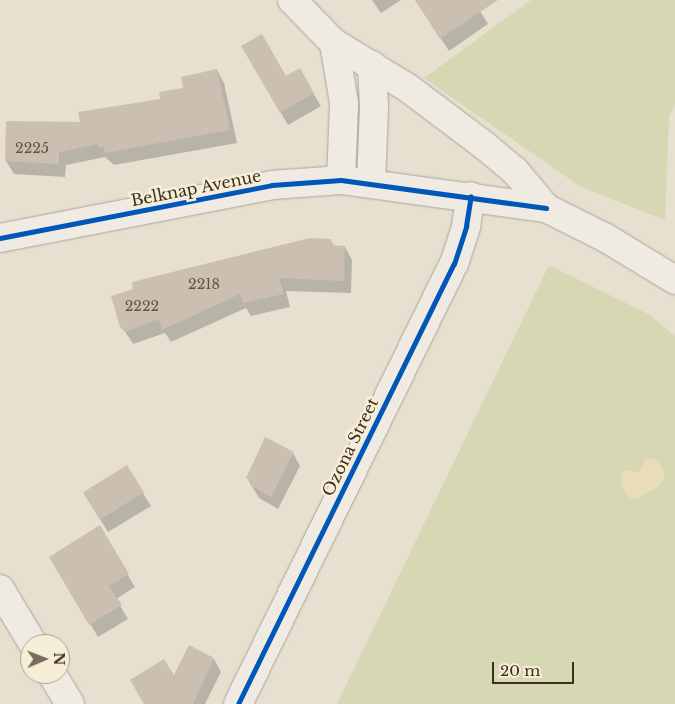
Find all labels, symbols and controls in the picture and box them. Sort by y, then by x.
house number: 2225 [15,140,49,156]
street label: Belknap Avenue [129,166,263,210]
house number: 2218 [188,276,220,292]
house number: 2222 [125,298,159,314]
street label: Ozona Street [318,395,382,499]
north arrow [20,634,70,684]
text: N [50,652,68,665]
scale bar [495,652,578,684]
text: 20 m [500,661,540,680]

